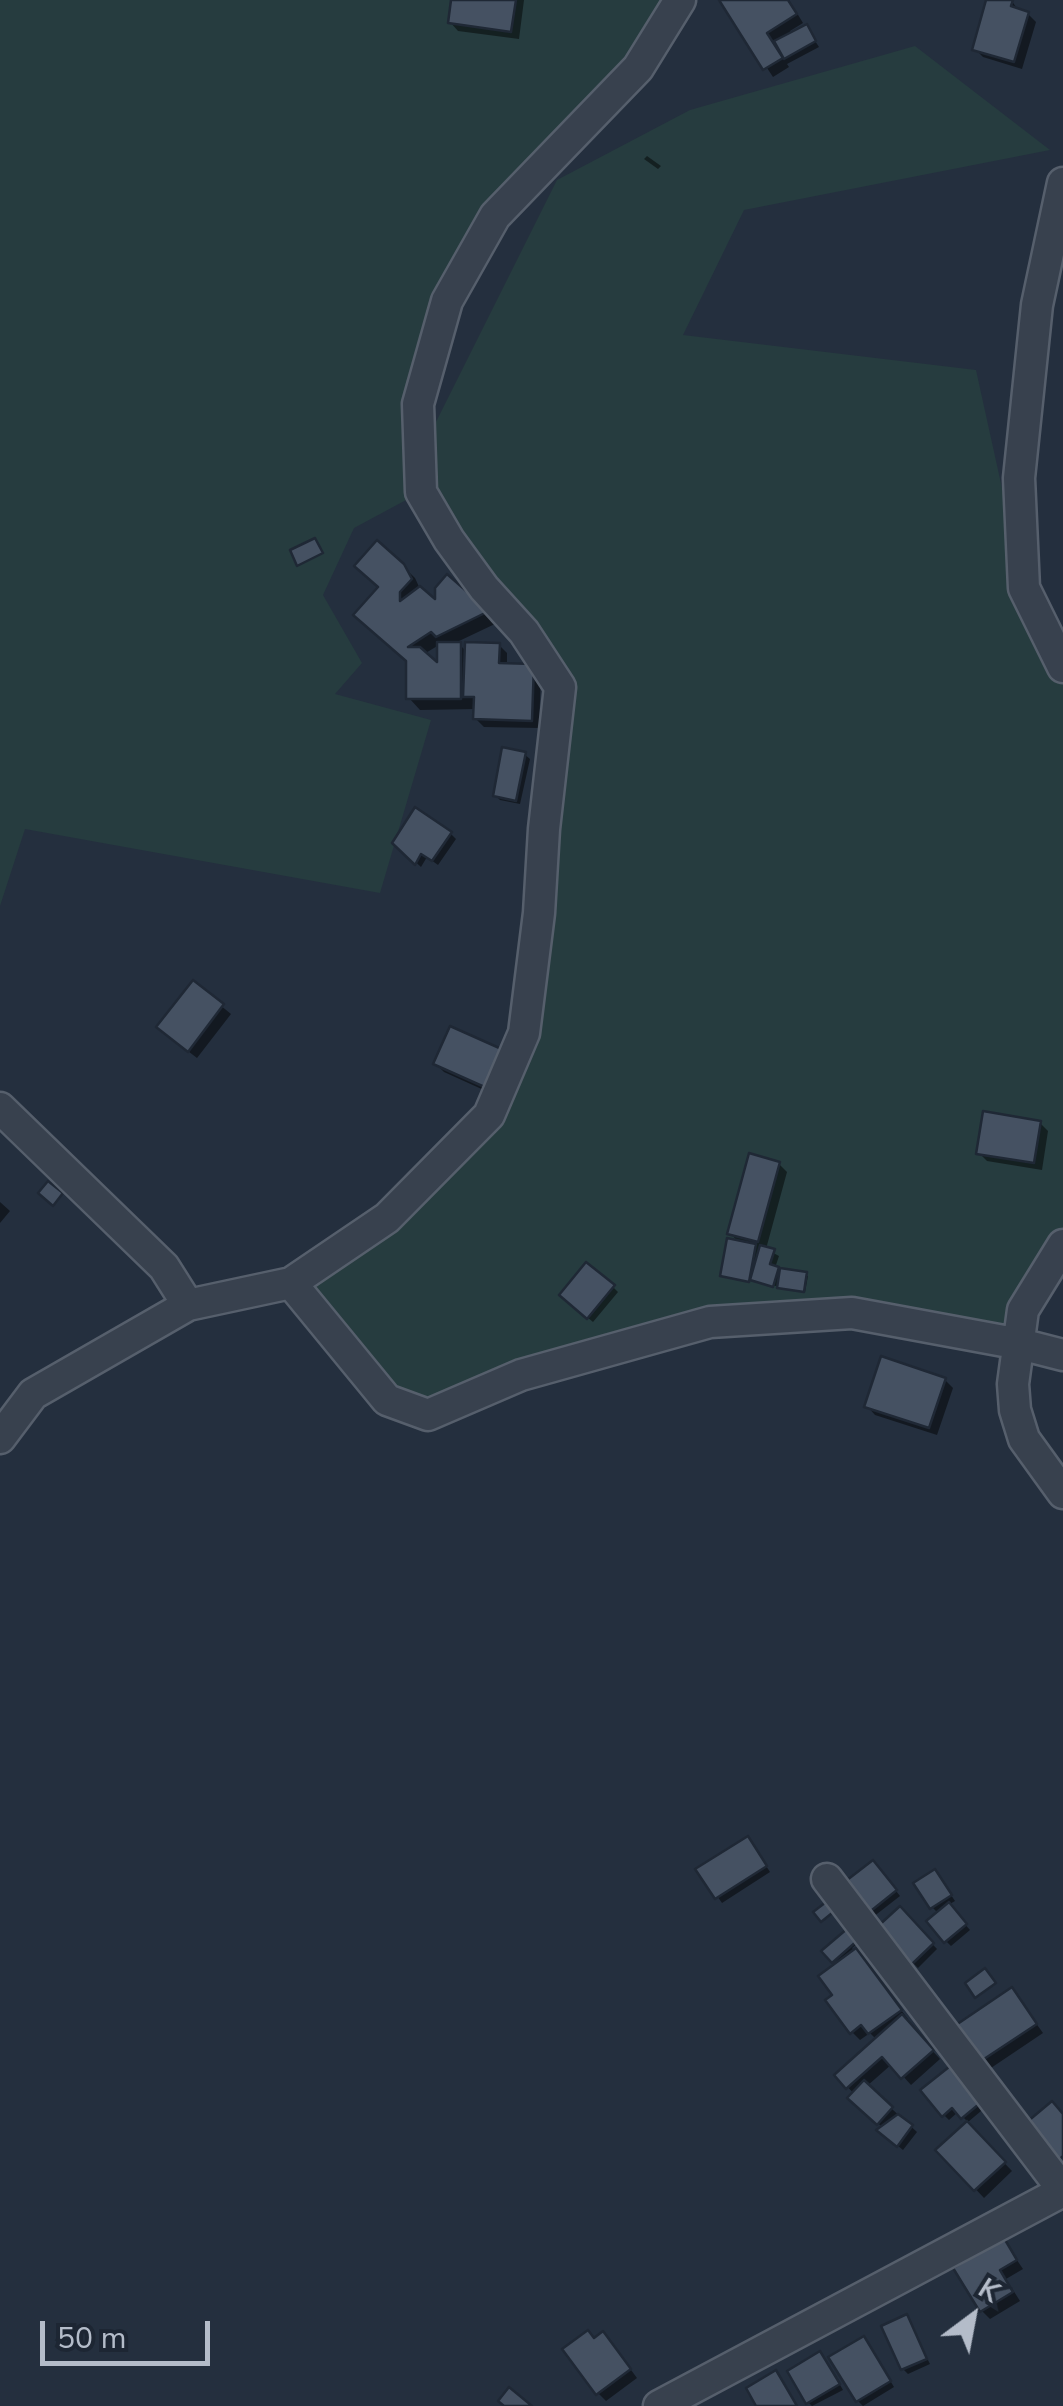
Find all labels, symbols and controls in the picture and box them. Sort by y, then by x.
north arrow [923,2266,1023,2366]
text: K [971,2270,1007,2312]
scale bar [45,2301,215,2363]
text: 50 m [57,2318,126,2359]

